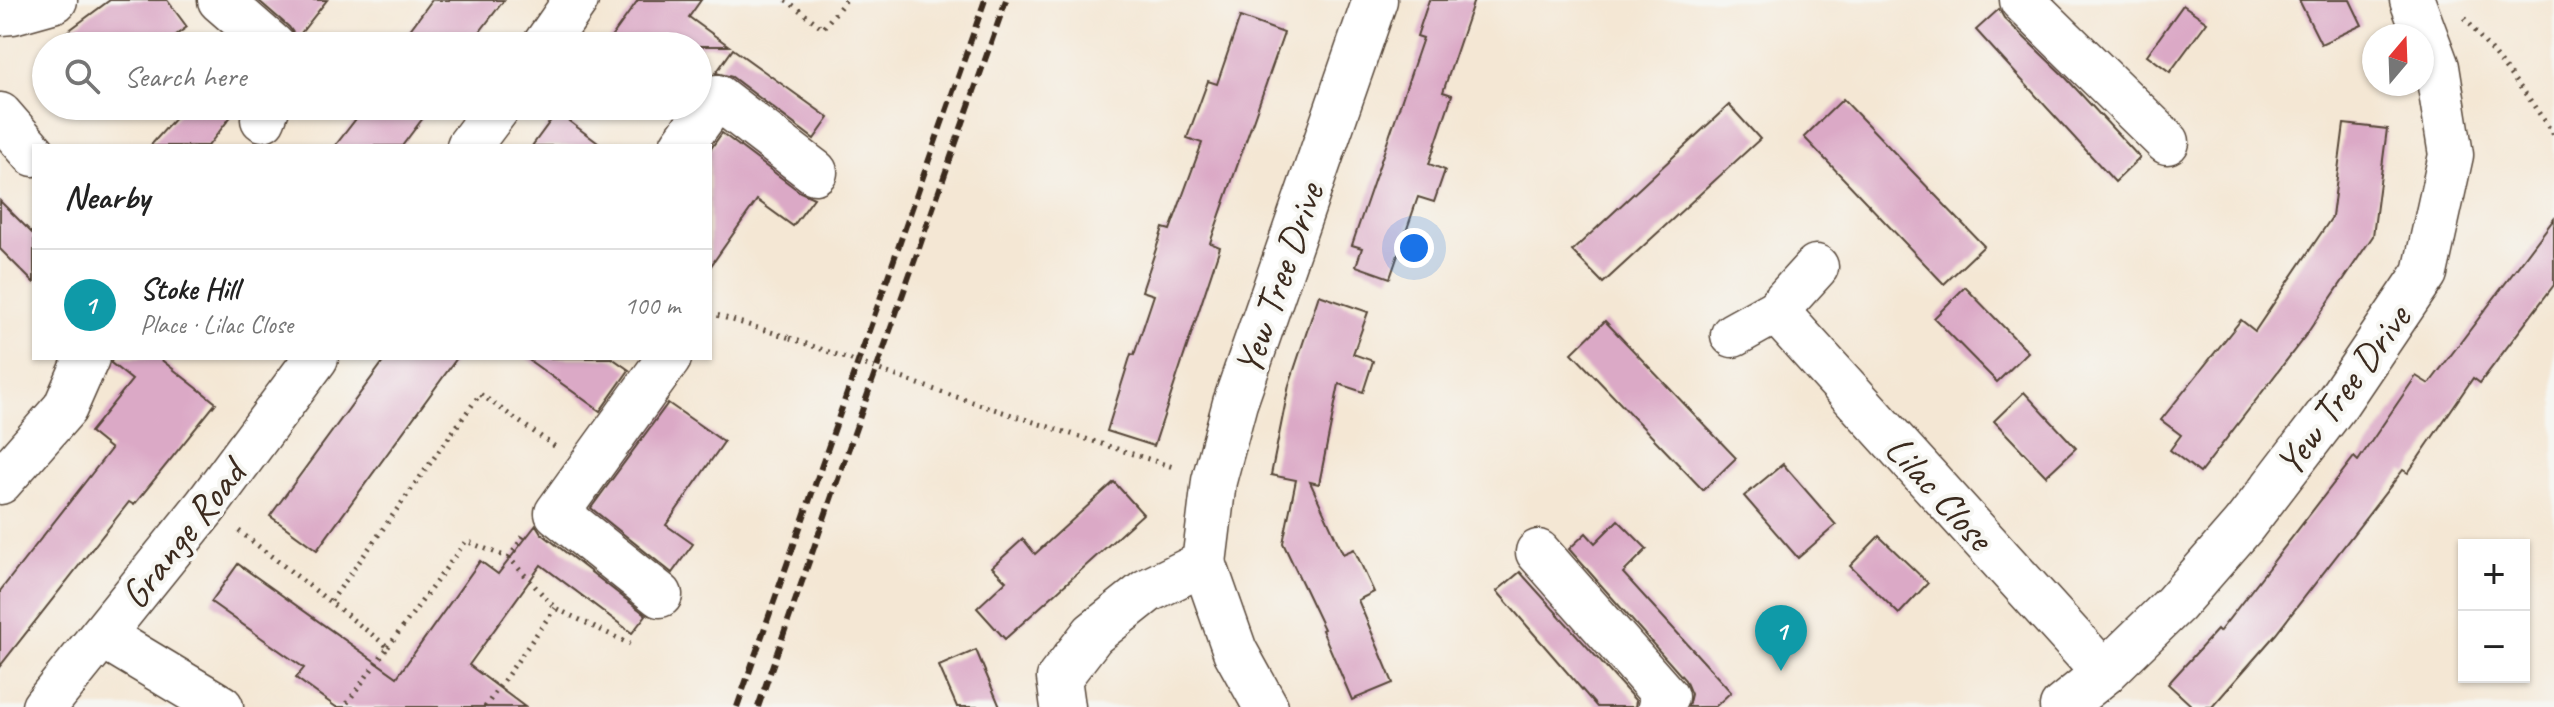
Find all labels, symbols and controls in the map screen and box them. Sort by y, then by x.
north arrow [2362,24,2434,96]
search box [32,32,712,120]
icon: search [60,54,104,98]
text: Search here [124,57,246,95]
street label: Yew Tree Drive [1223,174,1336,382]
text: Nearby [64,175,150,218]
your location [1394,228,1434,268]
text: Stoke Hill [140,270,239,308]
text: 1 [84,289,96,322]
text: 100 m [624,289,680,322]
street label: Yew Tree Drive [2264,293,2423,486]
text: Place · Lilac Close [140,308,293,341]
street label: Lilac Close [1874,425,2006,563]
street label: Grange Road [109,446,260,619]
map controls [2458,539,2530,683]
button: + [2458,539,2530,611]
pin: 1 [1755,605,1807,671]
button: − [2458,611,2530,683]

